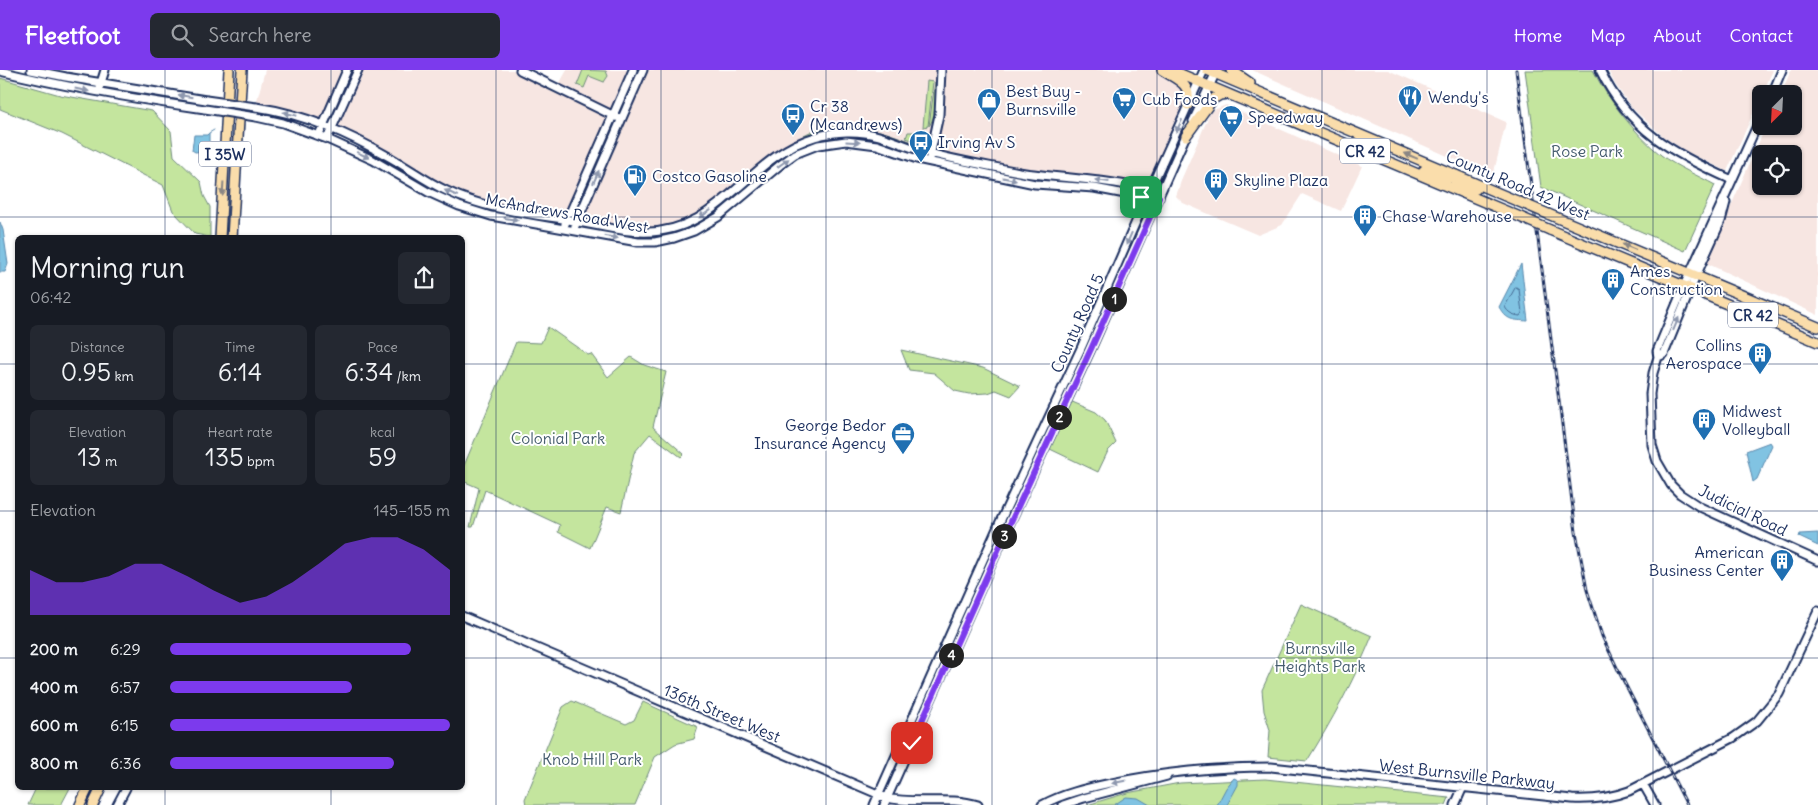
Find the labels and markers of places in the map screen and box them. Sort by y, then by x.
place label: Best Buy - Burnsville [1006,81,1081,119]
restaurant icon: Wendy's [1397,84,1423,118]
supermarket icon: Cub Foods [1111,86,1137,120]
shop icon: Best Buy - Burnsville [976,87,1002,121]
place label: Wendy's [1428,87,1489,107]
place label: Cub Foods [1142,89,1217,109]
place label: Cr 38 (Mcandrews) [810,96,903,134]
bus stop icon: Cr 38 (Mcandrews) [780,102,806,136]
supermarket icon: Speedway [1218,104,1244,138]
place label: Speedway [1248,107,1323,127]
bus stop icon: Irving Av S [908,129,934,163]
place label: Irving Av S [938,132,1015,152]
fuel station icon: Costco Gasoline [622,163,648,197]
place label: Costco Gasoline [652,166,767,186]
building icon: Skyline Plaza [1203,167,1229,201]
place label: Skyline Plaza [1234,170,1328,190]
pin [1120,176,1162,218]
building icon: Chase Warehouse [1352,203,1378,237]
place label: Chase Warehouse [1382,206,1512,226]
place label: Ames Construction [1630,261,1722,299]
building icon: Ames Construction [1600,267,1626,301]
pin: 1 [1102,286,1126,312]
place label: Collins Aerospace [1666,335,1742,373]
building icon: Collins Aerospace [1747,341,1773,375]
place label: Midwest Volleyball [1722,401,1790,439]
pin: 2 [1046,404,1072,430]
building icon: Midwest Volleyball [1691,407,1717,441]
place label: George Bedor Insurance Agency [754,415,886,453]
office icon: George Bedor Insurance Agency [890,421,916,455]
pin: 3 [992,524,1016,548]
place label: American Business Center [1649,542,1764,580]
building icon: American Business Center [1769,548,1795,582]
pin: 4 [938,642,964,668]
pin [891,722,933,764]

